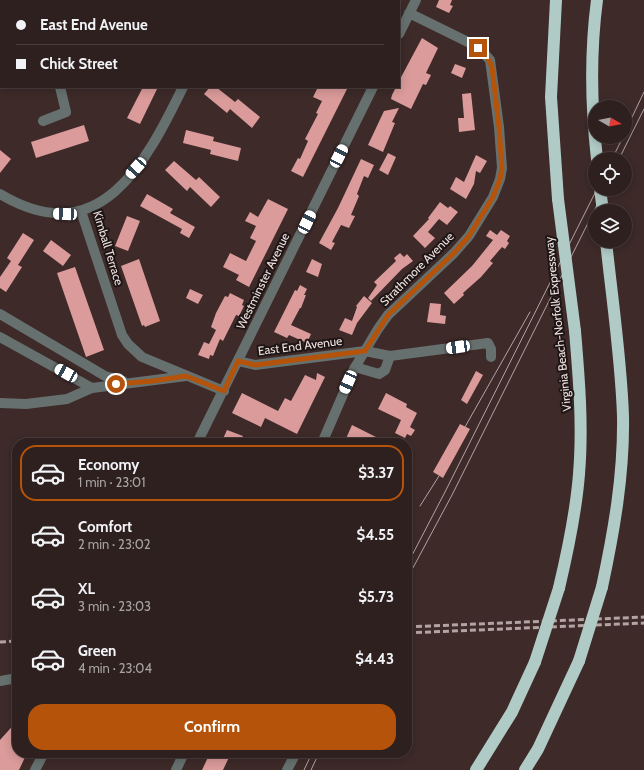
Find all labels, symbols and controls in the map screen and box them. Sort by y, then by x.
text: East End Avenue [40,16,148,34]
route end [469,39,487,57]
text: Chick Street [40,55,118,73]
north arrow [588,100,632,144]
map controls [588,100,632,248]
car [328,143,350,169]
button: locate [588,152,632,196]
car [124,155,148,181]
button: layers [588,204,632,248]
car [53,208,77,220]
street label: Kimball Terrace [90,209,127,287]
car [296,209,318,235]
street label: Strathmore Avenue [377,229,457,309]
street label: Westminster Avenue [233,230,292,331]
street label: Virginia Beach-Norfolk Expressway [541,236,574,412]
street label: East End Avenue [257,333,343,358]
car [445,339,471,355]
car [53,362,79,384]
car [338,369,358,395]
route start [107,375,125,393]
icon: car [30,455,66,491]
text: Economy [78,456,139,474]
text: $3.37 [358,464,394,482]
text: 1 min · 23:01 [78,474,145,490]
icon: car [30,517,66,553]
text: Comfort [78,518,132,536]
text: $4.55 [357,526,394,544]
text: 2 min · 23:02 [78,536,151,552]
icon: car [30,579,66,615]
text: XL [78,580,95,598]
text: $5.73 [358,588,394,606]
text: 3 min · 23:03 [78,598,151,614]
icon: car [30,641,66,677]
text: Green [78,642,116,660]
text: $4.43 [355,650,394,668]
text: 4 min · 23:04 [78,660,152,676]
button: Confirm [28,704,396,750]

